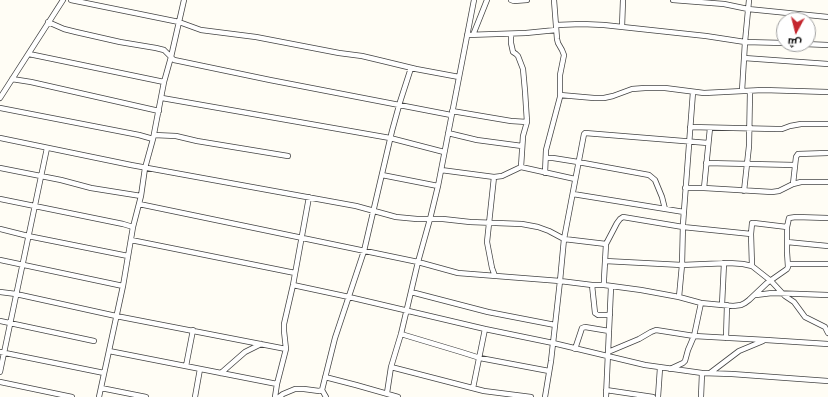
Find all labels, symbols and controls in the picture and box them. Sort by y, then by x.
north arrow [776,12,816,52]
text: ش [787,35,803,51]

